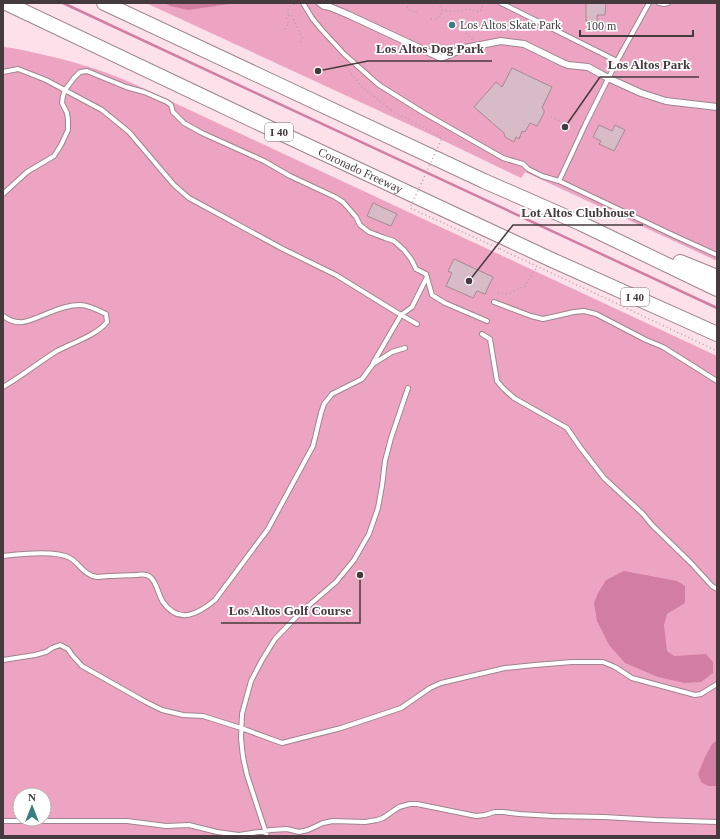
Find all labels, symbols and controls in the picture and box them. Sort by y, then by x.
scale bar [580,12,693,38]
place label: Los Altos Skate Park [460,18,561,32]
text: 100 m [586,19,617,33]
marker: Los Altos Skate Park [447,20,457,30]
callout: Los Altos Dog Park [368,36,492,61]
text: Los Altos Dog Park [376,41,485,56]
callout: Los Altos Park [600,52,699,77]
text: Los Altos Park [608,57,691,72]
road number: I 40 [265,123,293,141]
street label: Coronado Freeway [316,145,405,196]
callout: Lot Altos Clubhouse [513,200,643,225]
text: Lot Altos Clubhouse [521,205,635,220]
road number: I 40 [621,288,649,306]
callout: Los Altos Golf Course [221,598,360,623]
text: Los Altos Golf Course [229,603,351,618]
north arrow [12,787,52,827]
text: N [28,791,36,803]

